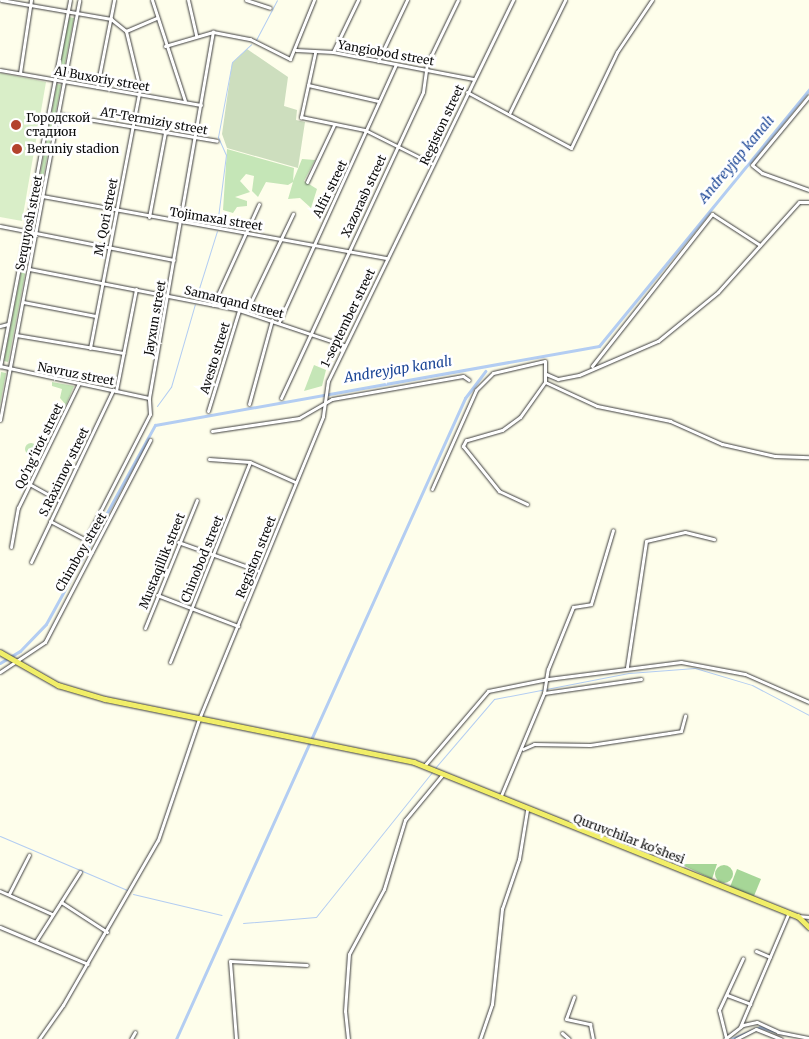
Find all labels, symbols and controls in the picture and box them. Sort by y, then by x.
street label: Yangiobod street [337,37,435,69]
street label: Al Buxoriy street [53,64,151,94]
street label: Registon street [417,82,467,168]
street label: AT-Termiziy street [99,104,209,138]
place label: Городской стадион [26,111,90,139]
water label: Andreyjap kanalı [695,112,777,206]
marker: Городской стадион [10,119,22,131]
place label: Beruniy stadion [27,142,119,156]
marker: Beruniy stadion [11,143,23,155]
street label: Xazorasb street [339,153,389,239]
street label: Alfir street [310,158,350,220]
street label: Serquyosh street [13,174,45,272]
street label: M. Qori street [91,177,121,257]
street label: Tojimaxal street [168,205,264,233]
street label: 1-september street [318,266,378,370]
street label: Jayxun street [141,279,169,357]
street label: Samarqand street [183,283,285,321]
street label: Avesto street [197,320,233,396]
water label: Andreyjap kanalı [343,352,453,386]
street label: Navruz street [36,360,116,388]
street label: Qo'ng'irot street [12,401,66,491]
street label: S.Raximov street [36,425,92,519]
street label: Chimboy street [53,510,109,594]
street label: Mustaqillik street [136,511,188,611]
street label: Chinobod street [178,513,226,605]
street label: Registon street [233,514,279,600]
street label: Quruvchilar ko'shesi [571,811,687,867]

